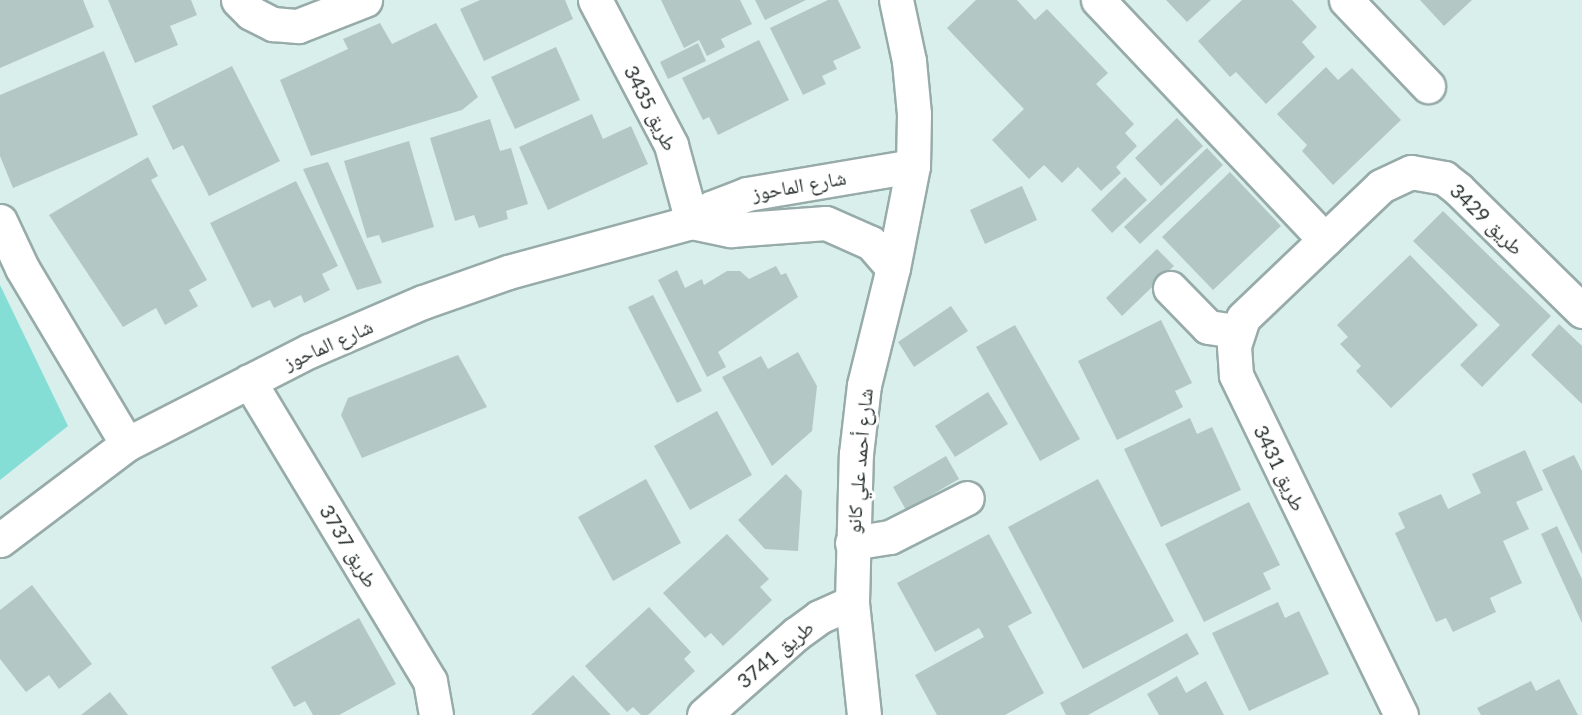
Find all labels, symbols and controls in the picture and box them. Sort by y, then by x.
street label: طريق 3435 [619,61,683,155]
street label: شارع الماحوز [750,165,848,205]
street label: طريق 3429 [1445,178,1529,260]
street label: شارع الماحوز [280,314,376,374]
street label: شارع أحمد علي كانو [841,387,877,535]
street label: طريق 3431 [1249,421,1311,515]
street label: طريق 3737 [315,500,383,592]
street label: طريق 3741 [732,615,818,693]

